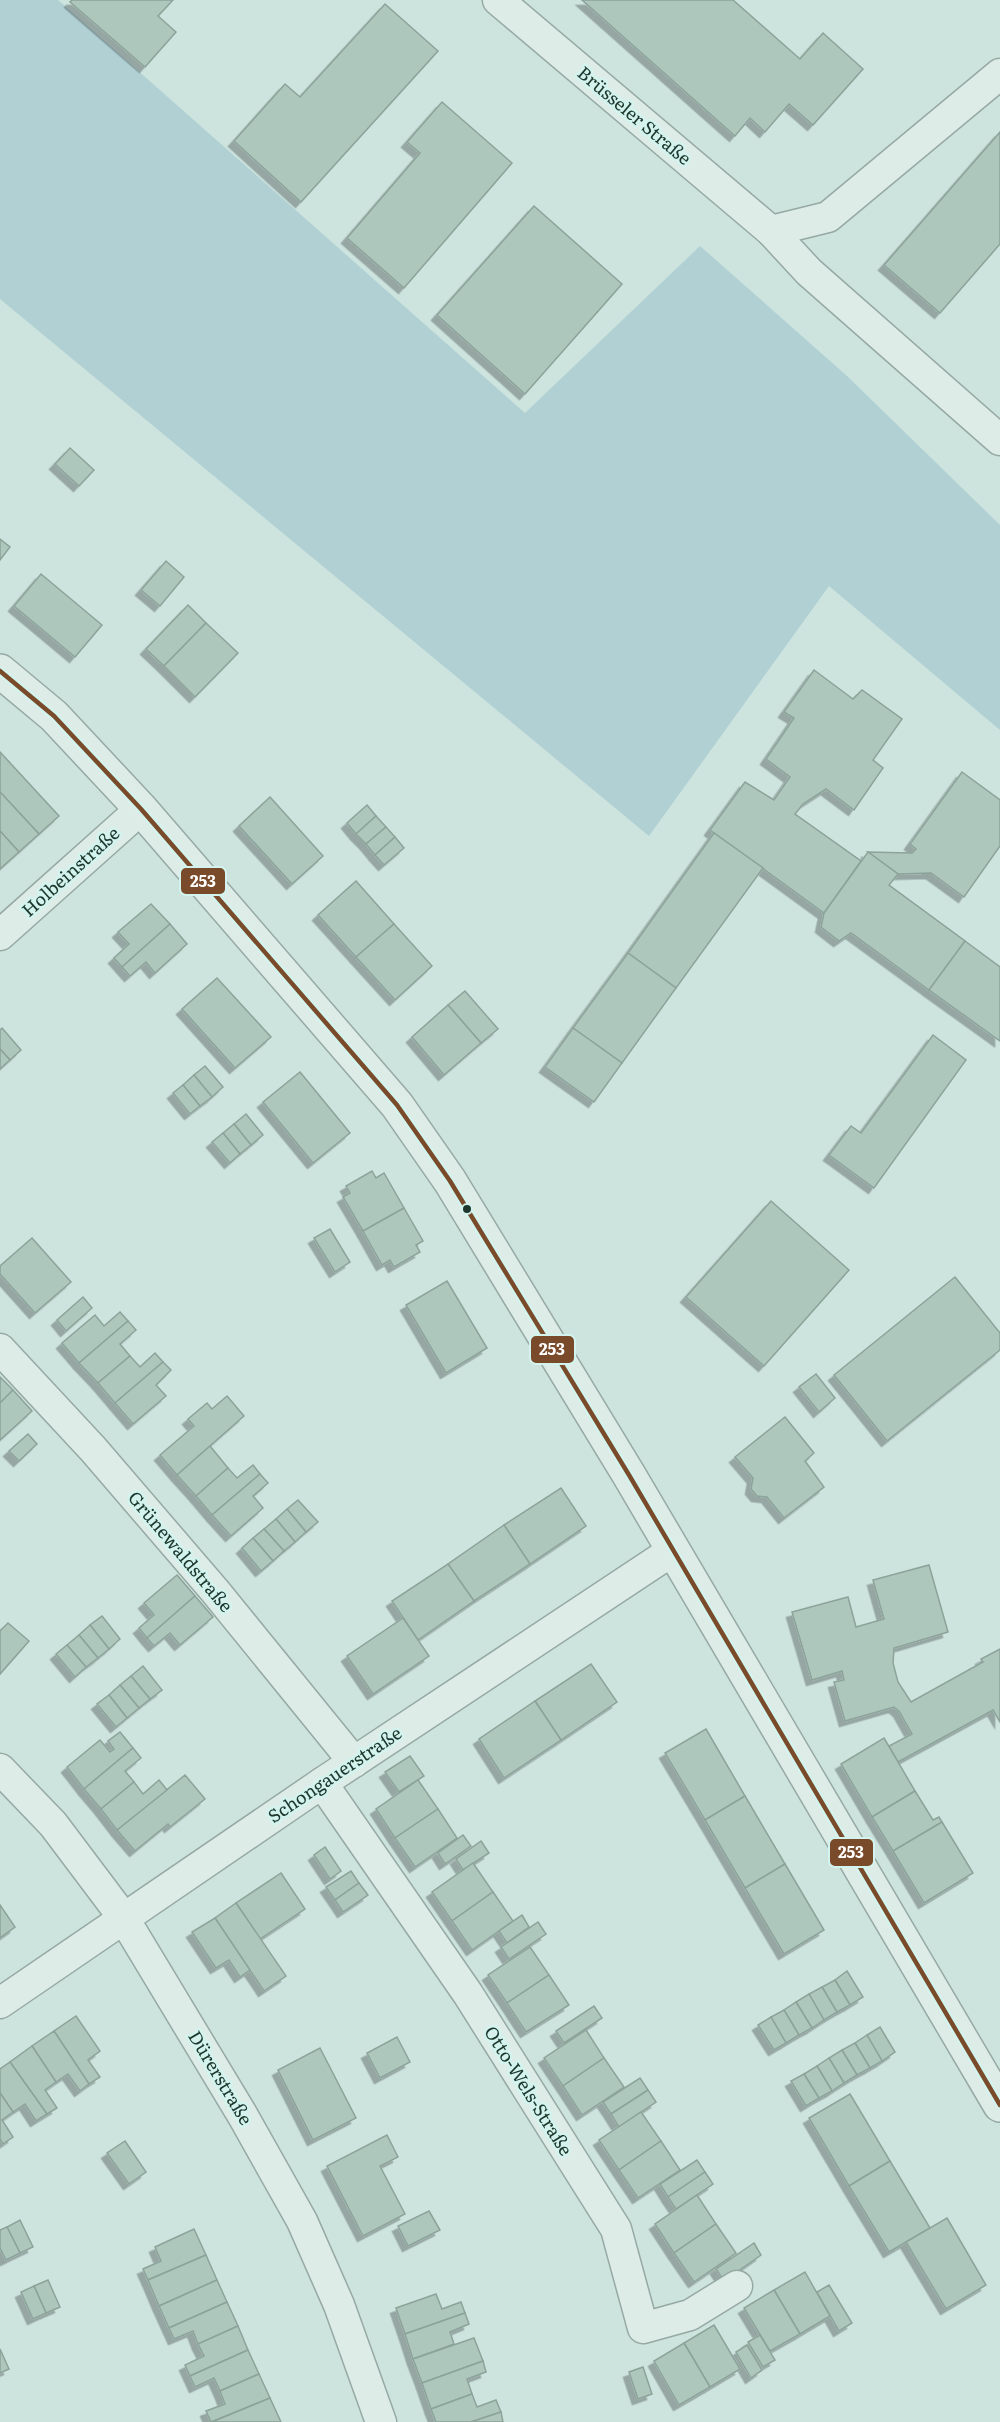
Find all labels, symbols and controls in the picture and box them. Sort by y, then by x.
street label: Brüsseler Straße [572,59,698,171]
street label: Holbeinstraße [15,819,125,922]
line badge: 253 [180,867,226,895]
text: 253 [190,868,216,892]
unlabelled marker [461,1203,473,1215]
line badge: 253 [530,1335,575,1364]
text: 253 [539,1336,565,1360]
street label: Grünewaldstraße [122,1485,240,1618]
street label: Schongauerstraße [262,1719,407,1829]
line badge: 253 [829,1838,874,1867]
text: 253 [838,1839,864,1863]
street label: Otto-Wels-Straße [478,2020,580,2160]
street label: Dürerstraße [182,2025,260,2130]

